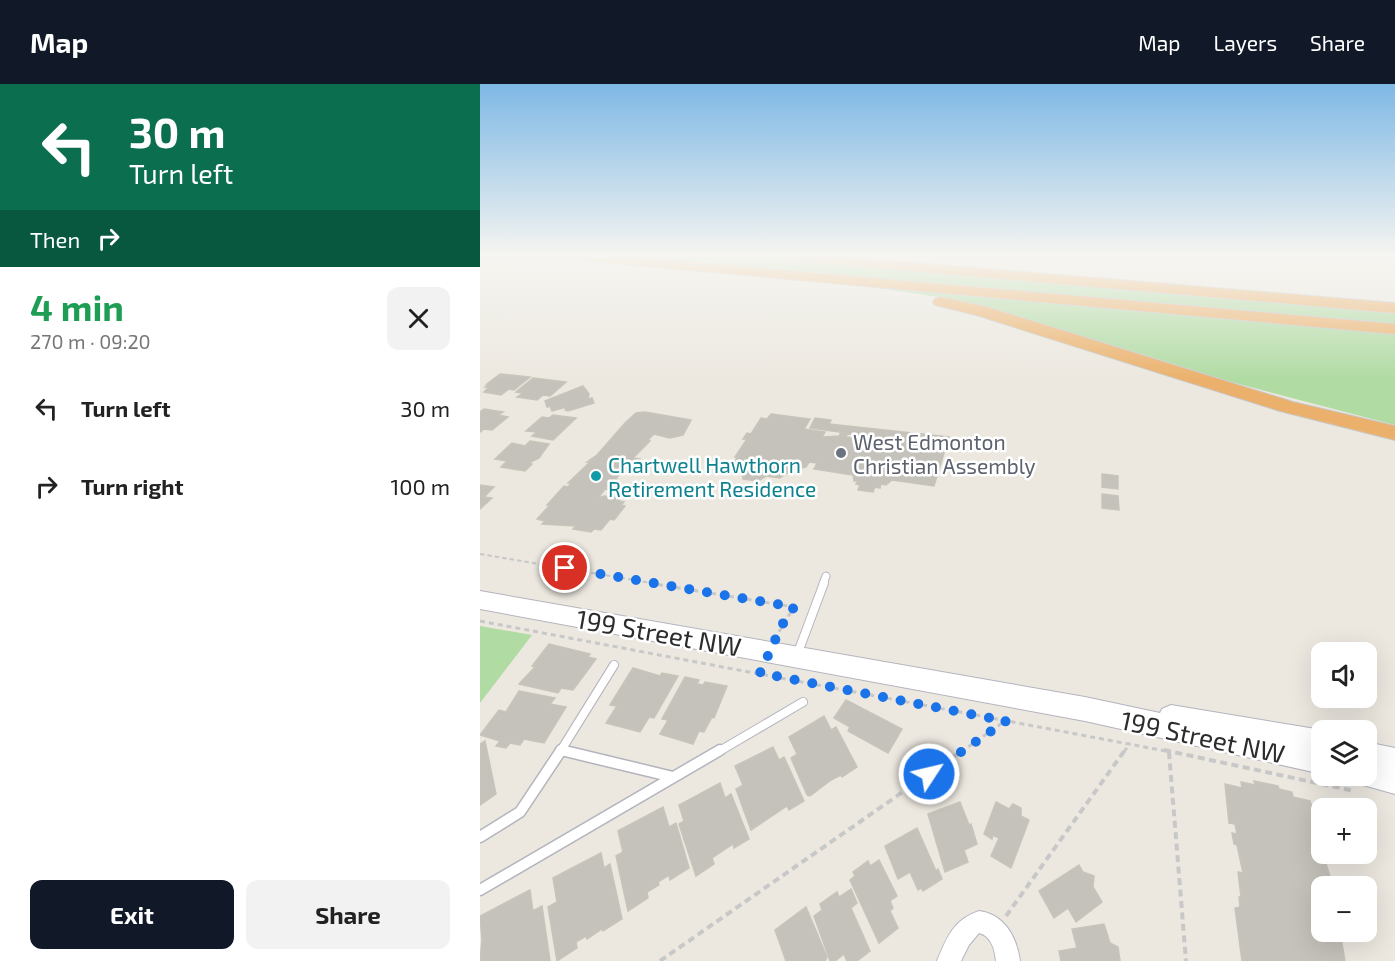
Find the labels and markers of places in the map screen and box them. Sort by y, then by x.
place label: West Edmonton Christian Assembly [853,429,1036,478]
marker: West Edmonton Christian Assembly [834,446,848,460]
place label: Chartwell Hawthorn Retirement Residence [608,452,816,501]
marker: Chartwell Hawthorn Retirement Residence [589,469,603,483]
pin [539,542,590,593]

